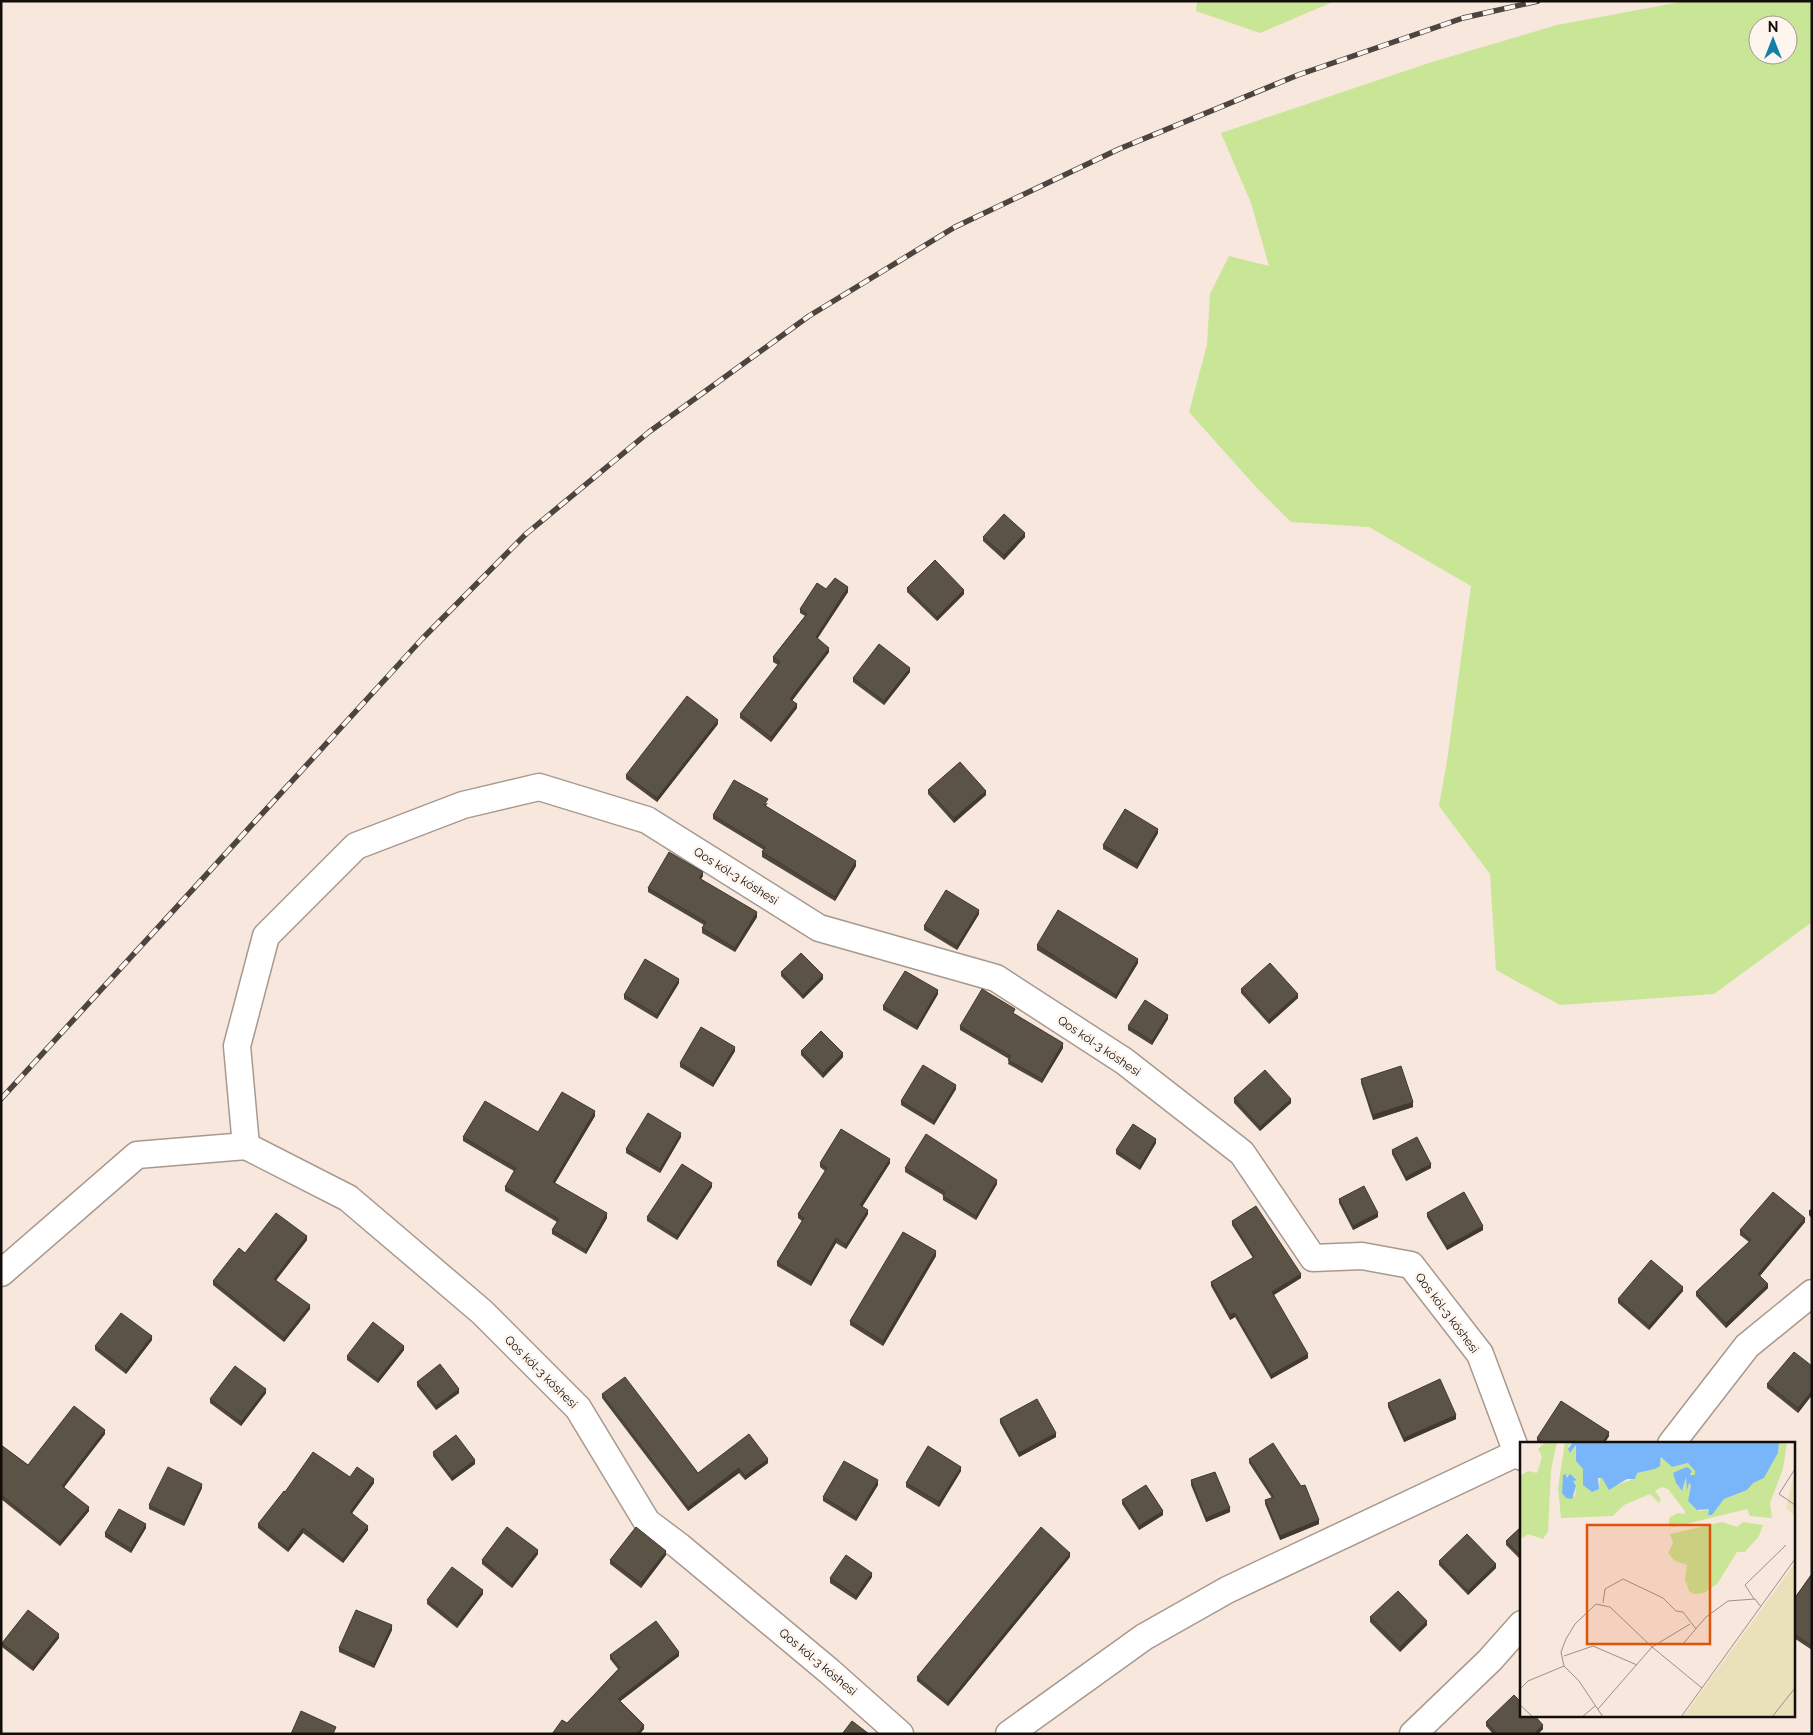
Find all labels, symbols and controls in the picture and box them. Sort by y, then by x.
north arrow [1748,15,1798,65]
text: N [1768,19,1778,35]
street label: Qos kól-3 kóshesi [691,844,781,908]
street label: Qos kól-3 kóshesi [1055,1013,1143,1079]
street label: Qos kól-3 kóshesi [1412,1270,1482,1356]
street label: Qos kól-3 kóshesi [502,1333,580,1411]
inset map [1520,1442,1796,1718]
street label: Qos kól-3 kóshesi [776,1626,860,1698]

